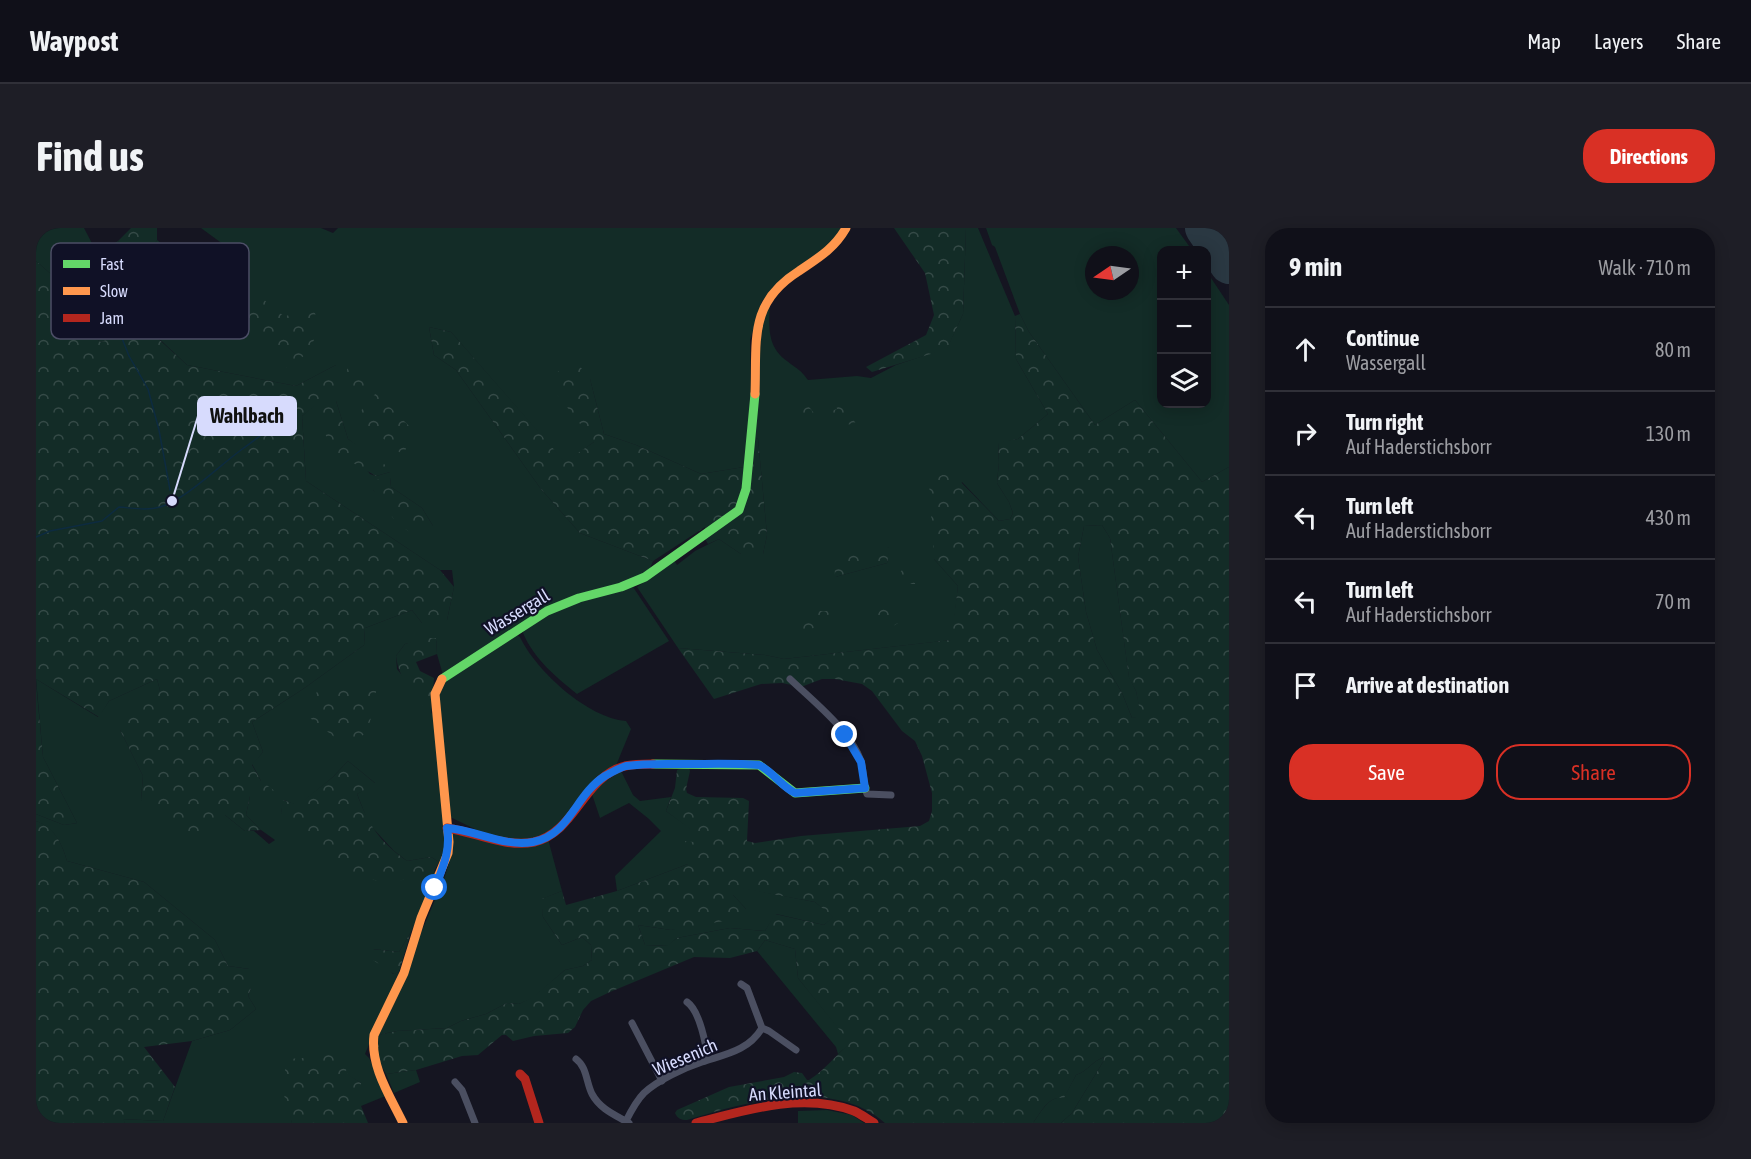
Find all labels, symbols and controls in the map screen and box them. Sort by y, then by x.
text: Waypost [30,25,118,57]
text: Map [1527,29,1561,53]
text: Layers [1594,29,1644,53]
text: Share [1677,29,1721,53]
button: Directions [1583,129,1715,183]
text: Find us [36,132,144,180]
legend [51,243,249,339]
north arrow [1085,246,1139,300]
map controls [1157,246,1211,408]
button: + [1157,246,1211,300]
text: 9 min [1289,252,1342,282]
text: Fast [100,255,124,273]
text: Walk · 710 m [1599,256,1691,279]
text: Slow [100,282,128,300]
button: − [1157,300,1211,354]
text: Jam [100,309,124,327]
text: Continue [1346,325,1420,351]
icon: ahead [1289,333,1322,366]
text: 80 m [1655,338,1691,361]
text: Wassergall [1346,351,1426,374]
button: layers [1157,354,1211,408]
callout: Wahlbach [198,397,296,435]
text: Wahlbach [209,404,284,427]
text: Turn right [1346,409,1423,435]
icon: right [1289,417,1322,450]
text: 130 m [1646,422,1691,445]
text: Auf Haderstichsborr [1346,435,1491,458]
text: Turn left [1346,493,1413,519]
icon: left [1289,501,1322,534]
text: 430 m [1646,506,1691,529]
text: Auf Haderstichsborr [1346,519,1491,542]
text: Turn left [1346,577,1413,603]
street label: Wassergall [481,584,553,639]
icon: left [1289,585,1322,618]
text: 70 m [1655,590,1691,613]
text: Auf Haderstichsborr [1346,603,1491,626]
icon: arrive [1289,669,1322,702]
text: Arrive at destination [1346,672,1509,698]
route end [831,721,857,747]
button: Save [1289,744,1484,800]
button: Share [1496,744,1691,800]
route start [421,874,447,900]
street label: Wiesenich [650,1034,720,1080]
street label: An Kleintal [748,1079,822,1105]

